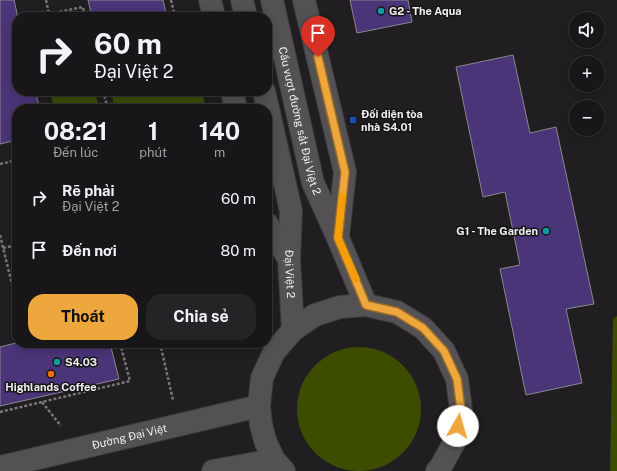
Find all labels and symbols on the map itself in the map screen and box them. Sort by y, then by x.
place label: G2 - The Aqua [389,5,462,17]
marker: G2 - The Aqua [376,6,386,16]
pin [301,16,335,57]
street label: Cầu vượt đường sắt Đại Việt 2 [277,46,324,197]
place label: Đối diện tòa nhà S4.01 [361,108,423,133]
marker: Đối diện tòa nhà S4.01 [348,115,358,125]
place label: G1 - The Garden [456,225,538,237]
marker: G1 - The Garden [541,226,551,236]
street label: Đại Việt 2 [283,249,297,299]
place label: S4.03 [65,356,97,368]
marker: S4.03 [52,357,62,367]
marker: Highlands Coffee [46,369,56,379]
place label: Highlands Coffee [5,381,97,393]
position arrow [437,405,479,447]
street label: Đường Đại Việt [91,422,168,451]

